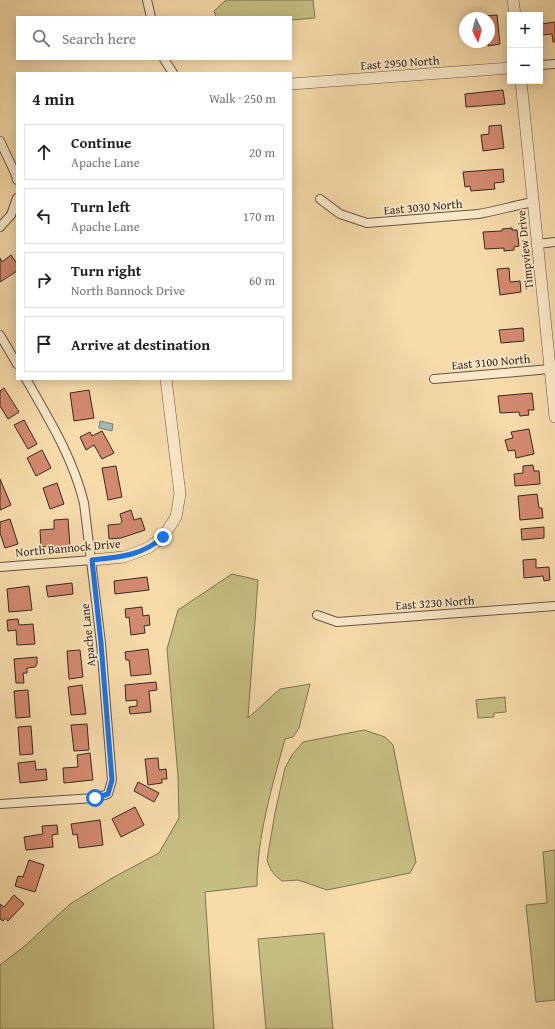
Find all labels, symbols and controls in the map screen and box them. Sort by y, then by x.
north arrow [459,12,495,48]
map controls [507,12,543,84]
button: + [507,12,543,48]
search box [16,16,292,60]
icon: search [30,27,52,49]
text: Search here [62,28,136,49]
button: − [507,48,543,84]
street label: East 2950 North [360,51,440,74]
text: 4 min [32,86,74,111]
text: Walk · 250 m [209,89,276,108]
text: Continue [71,132,132,153]
icon: ahead [33,141,55,163]
text: 20 m [249,143,275,162]
text: Apache Lane [71,153,140,172]
street label: East 3030 North [383,195,463,218]
text: Turn left [71,196,130,217]
icon: left [33,205,55,227]
text: 170 m [243,207,275,226]
street label: Timpview Drive [512,209,537,290]
text: Apache Lane [71,217,140,236]
text: Turn right [71,260,142,281]
icon: right [33,269,55,291]
text: 60 m [249,271,275,290]
text: North Bannock Drive [71,281,185,300]
icon: arrive [33,333,55,355]
text: Arrive at destination [71,334,210,355]
street label: East 3100 North [451,350,531,373]
route end [154,528,172,546]
street label: North Bannock Drive [15,534,122,561]
street label: East 3230 North [395,591,475,614]
street label: Apache Lane [76,602,99,668]
route start [86,789,104,807]

